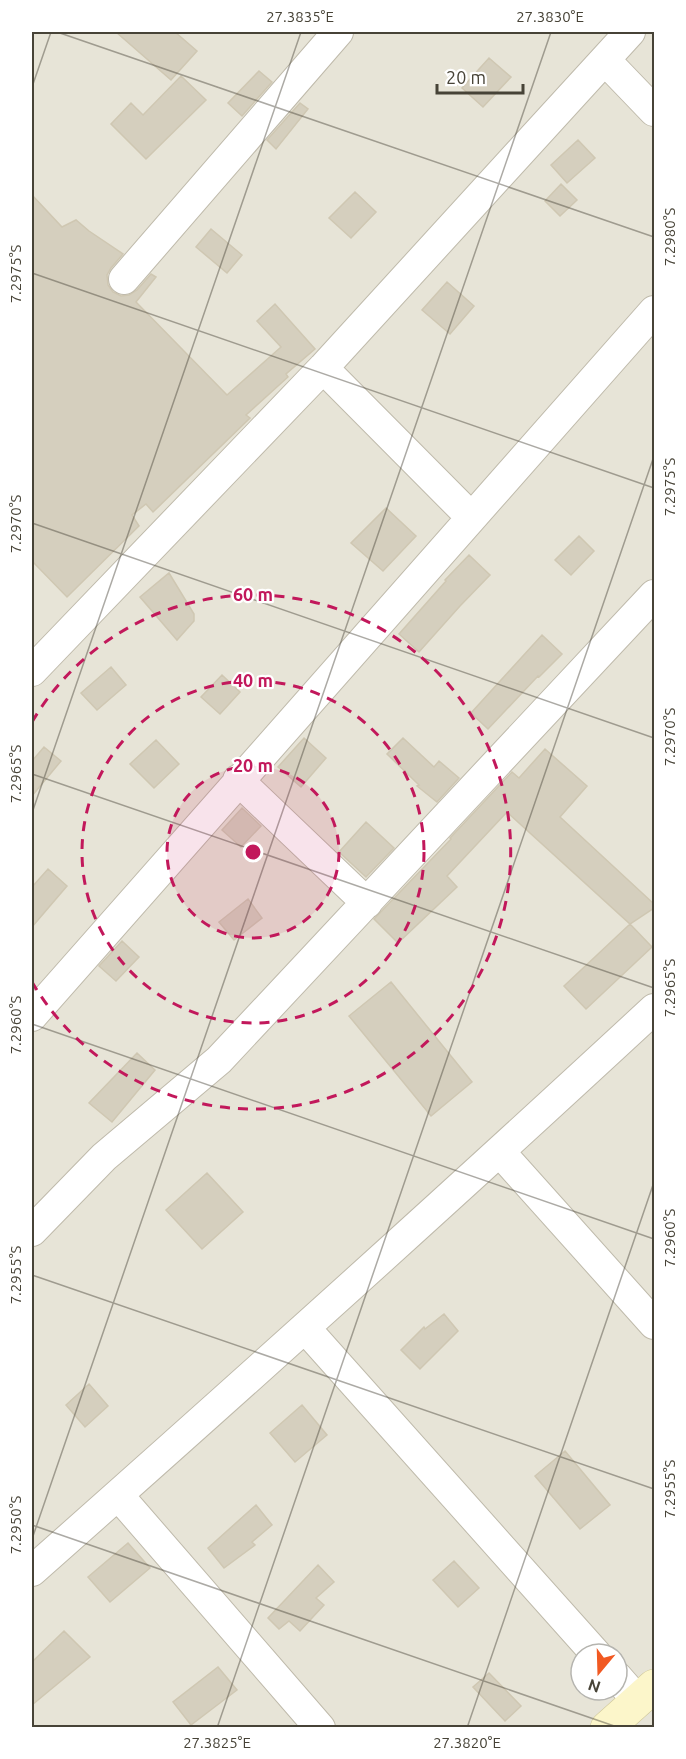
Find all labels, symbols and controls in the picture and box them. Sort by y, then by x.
text: 27.3835°E [266,8,334,25]
text: 27.3830°E [516,8,584,25]
scale bar [437,57,522,95]
text: 20 m [446,67,486,87]
text: 7.2980°S [661,208,678,266]
text: 7.2975°S [7,245,24,303]
text: 7.2975°S [661,458,678,516]
text: 7.2970°S [7,495,24,553]
text: 60 m [233,584,273,604]
text: 40 m [233,670,273,690]
text: 7.2970°S [661,708,678,766]
text: 7.2965°S [7,745,24,803]
text: 20 m [233,755,273,775]
centre of rings [243,842,263,862]
text: 7.2965°S [661,959,678,1017]
text: 7.2960°S [7,996,24,1054]
text: 7.2960°S [661,1209,678,1267]
text: 7.2955°S [7,1246,24,1304]
text: 7.2955°S [661,1460,678,1518]
text: 7.2950°S [7,1496,24,1554]
north arrow [569,1642,629,1702]
text: N [586,1676,603,1697]
text: 27.3825°E [183,1734,251,1751]
text: 27.3820°E [433,1734,501,1751]

